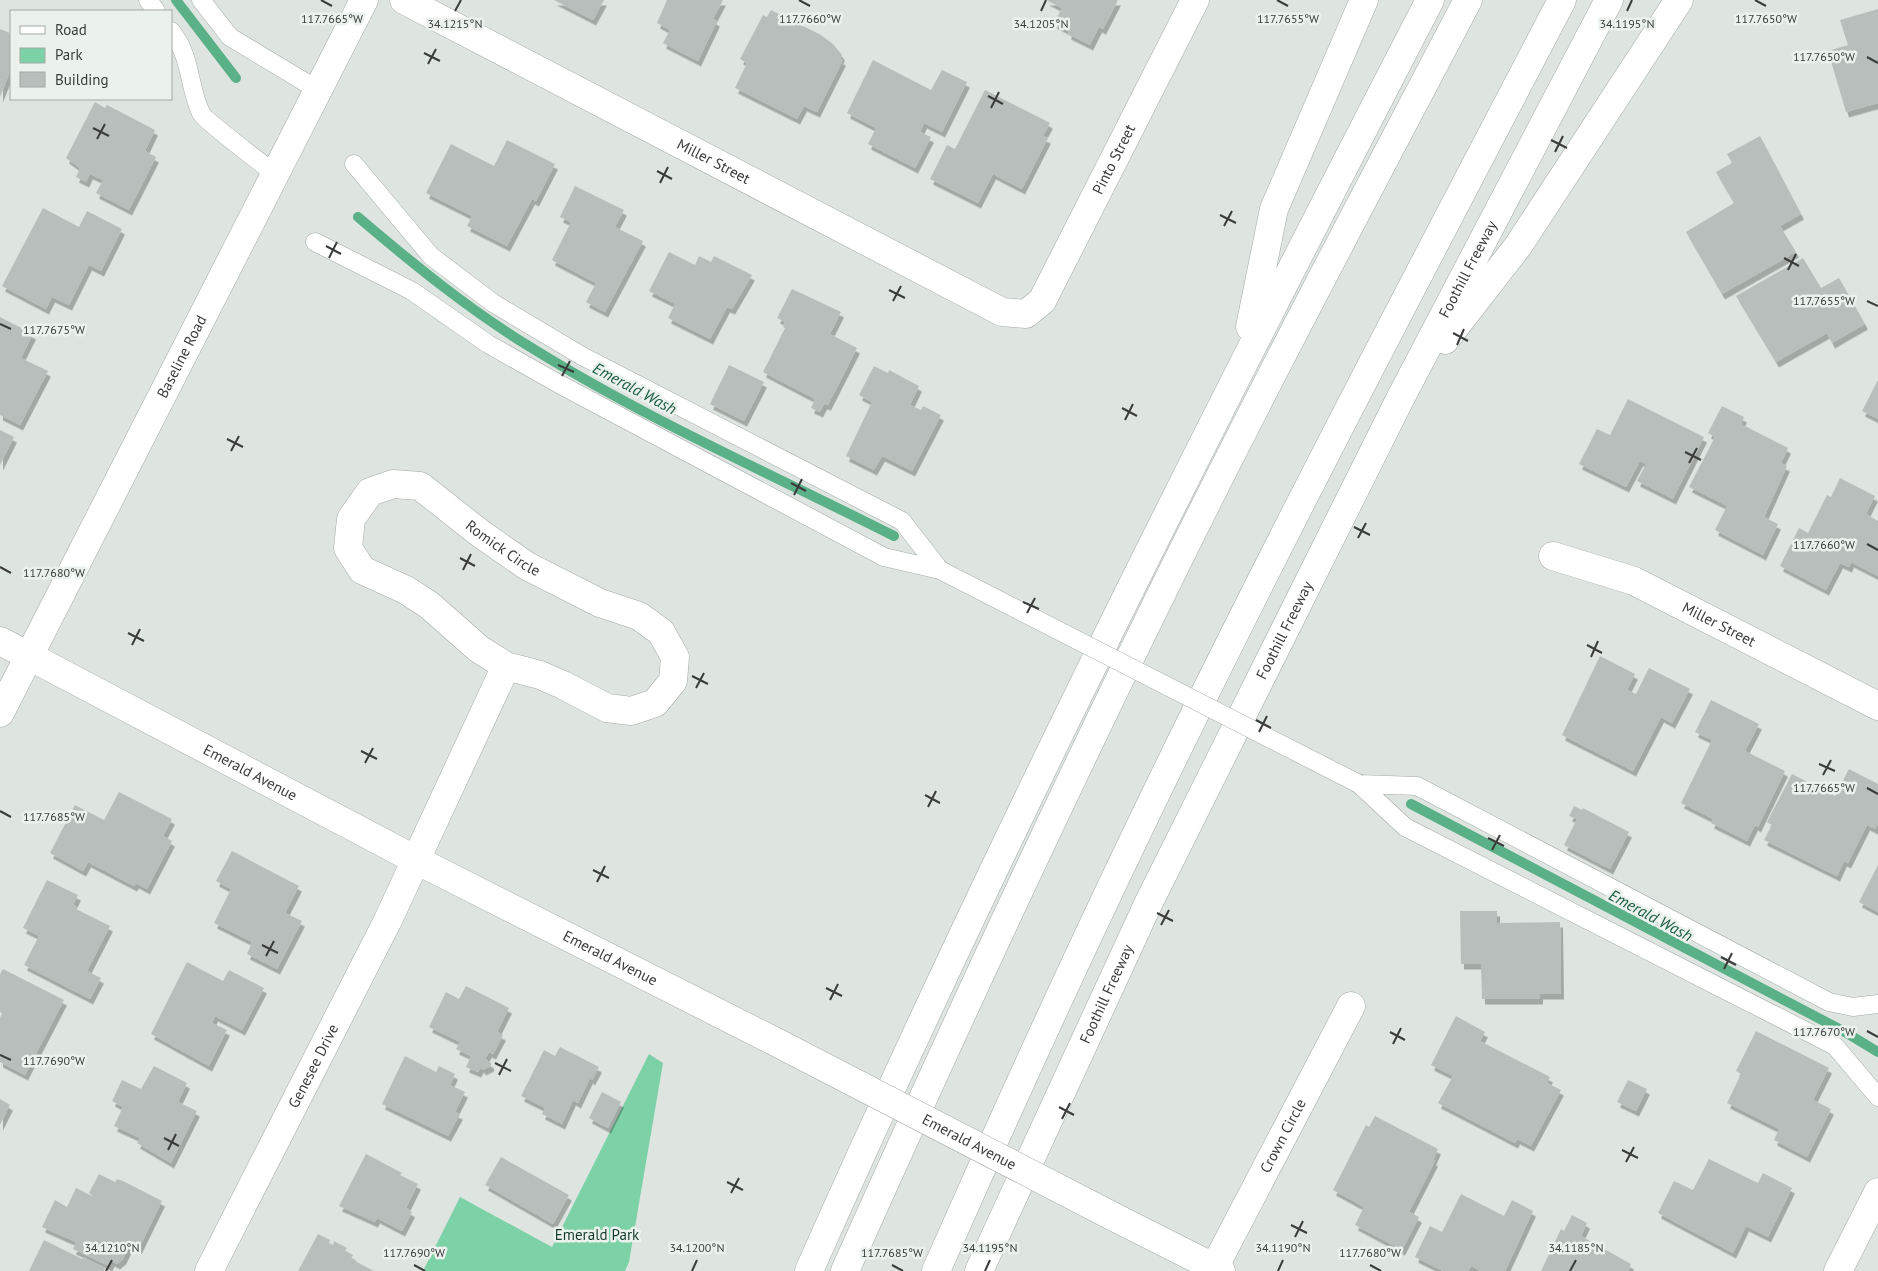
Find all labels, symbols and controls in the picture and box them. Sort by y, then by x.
legend [10,10,172,100]
text: 117.7665°W [301,11,363,26]
text: 117.7660°W [779,11,841,26]
text: 117.7655°W [1257,11,1319,26]
text: 117.7650°W [1735,11,1797,26]
text: 34.1215°N [428,16,482,31]
text: 34.1205°N [1014,16,1068,31]
text: 34.1195°N [1600,16,1654,31]
text: Road [55,20,87,39]
text: Park [55,45,83,64]
text: 117.7650°W [1793,49,1855,64]
text: Building [55,70,109,89]
street label: Pinto Street [1088,121,1139,197]
street label: Miller Street [674,134,753,188]
street label: Foothill Freeway [1434,217,1501,321]
text: 117.7655°W [1793,293,1855,308]
street label: Baseline Road [152,312,210,401]
text: 117.7675°W [23,322,85,337]
water label: Emerald Wash [590,358,680,418]
street label: Romick Circle [462,516,544,580]
text: 117.7660°W [1793,537,1855,552]
text: 117.7680°W [23,565,85,580]
street label: Foothill Freeway [1252,578,1317,682]
street label: Miller Street [1679,597,1759,651]
street label: Emerald Avenue [200,740,301,805]
text: 117.7665°W [1793,780,1855,795]
text: 117.7685°W [23,809,85,824]
water label: Emerald Wash [1606,885,1696,945]
street label: Emerald Avenue [560,926,661,989]
street label: Foothill Freeway [1075,941,1137,1046]
street label: Genesee Drive [284,1021,342,1111]
text: 117.7670°W [1793,1024,1855,1039]
text: 117.7690°W [23,1053,85,1068]
street label: Crown Circle [1255,1095,1310,1176]
street label: Emerald Avenue [919,1109,1020,1174]
park label: Emerald Park [555,1225,640,1244]
text: 34.1210°N [85,1240,139,1255]
text: 34.1200°N [670,1240,724,1255]
text: 34.1195°N [963,1240,1017,1255]
text: 34.1190°N [1256,1240,1310,1255]
text: 34.1185°N [1549,1240,1603,1255]
text: 117.7690°W [383,1245,445,1260]
text: 117.7685°W [861,1245,923,1260]
text: 117.7680°W [1339,1245,1401,1260]

